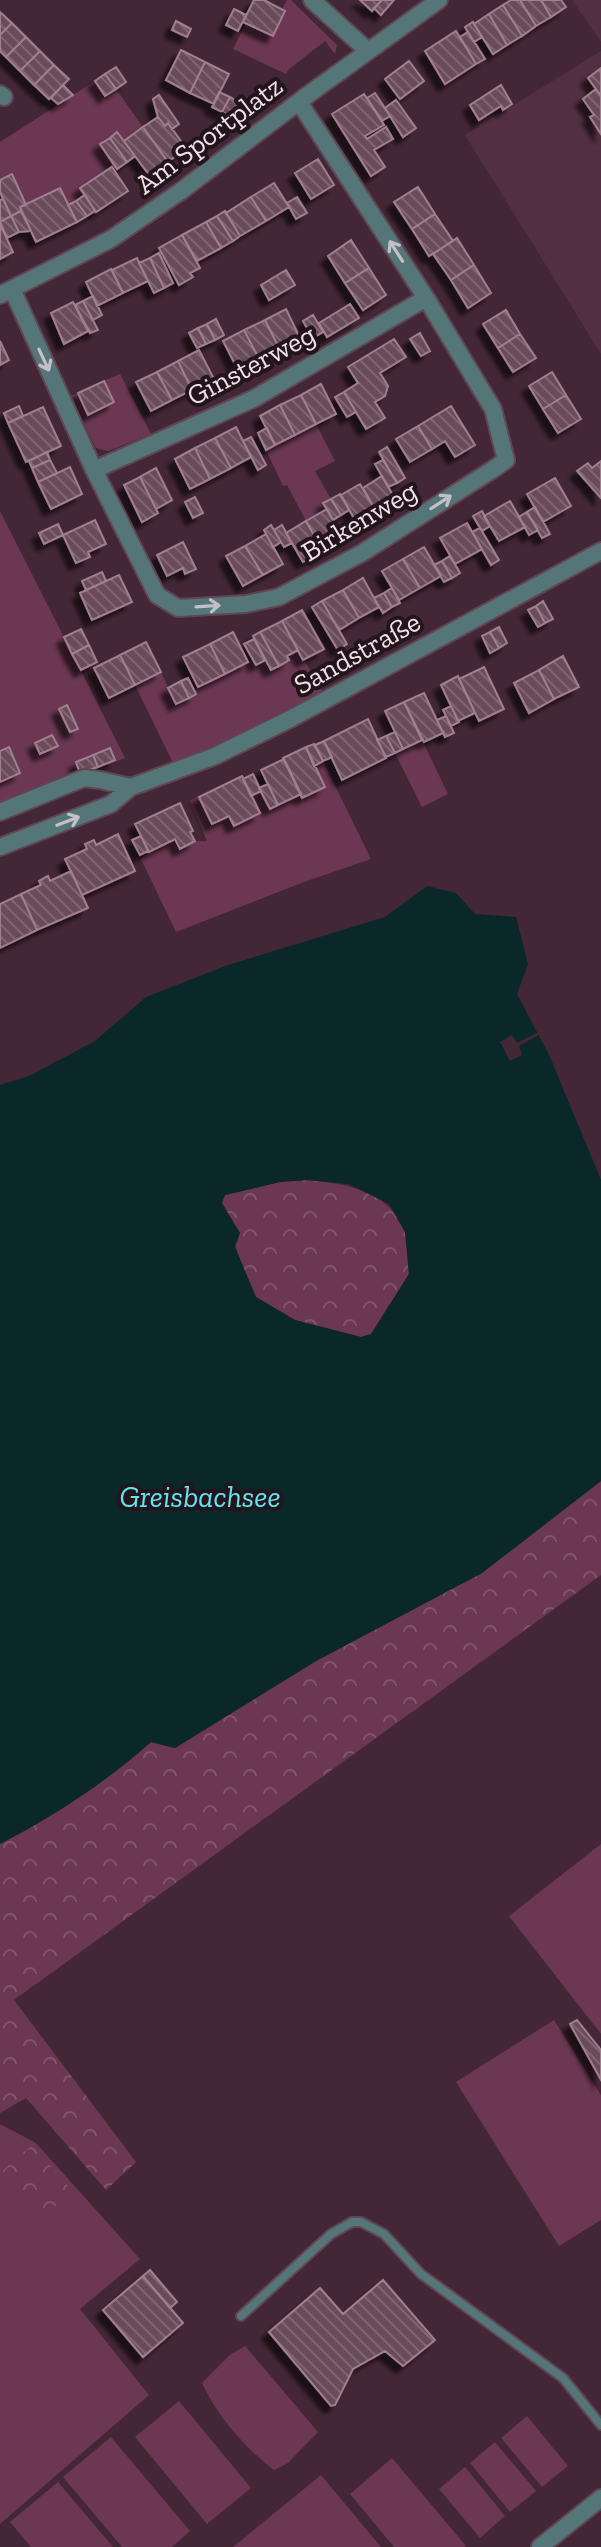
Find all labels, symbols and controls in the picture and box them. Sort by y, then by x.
street label: Am Sportplatz [129,69,289,201]
one-way arrow [388,240,404,262]
street label: Ginsterweg [181,317,321,413]
one-way arrow [37,347,52,371]
street label: Birkenweg [295,474,423,568]
one-way arrow [429,494,452,510]
one-way arrow [194,598,221,613]
street label: Sandstraße [288,605,426,701]
one-way arrow [55,813,80,827]
water label: Greisbachsee [119,1479,281,1515]

